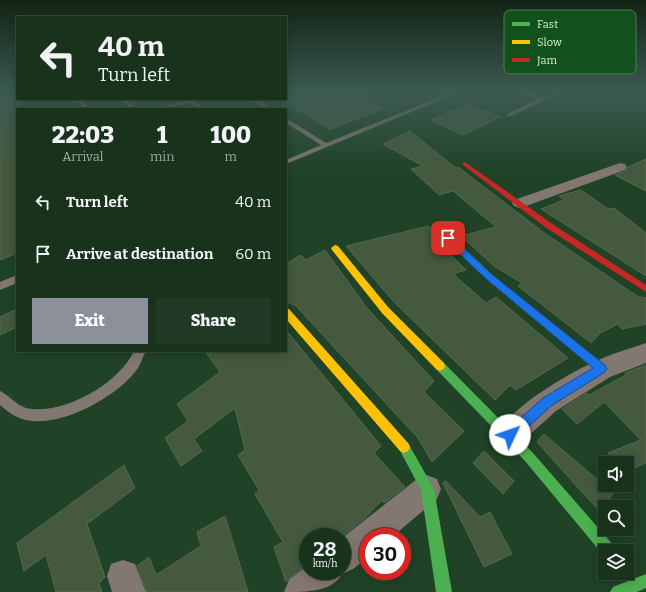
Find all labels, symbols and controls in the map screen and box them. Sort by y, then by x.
legend [504,10,636,74]
text: Fast [537,18,558,31]
text: 40 m [98,30,165,63]
icon: left [32,32,84,84]
text: Slow [537,36,562,49]
text: Jam [536,54,557,67]
text: Turn left [98,64,170,86]
text: 22:03 [52,121,114,149]
text: 1 [157,121,168,149]
text: 100 [210,121,251,149]
text: Arrival [62,149,104,164]
text: min [150,149,174,164]
text: m [225,149,237,164]
icon: left [32,191,54,213]
text: Turn left [66,193,128,211]
text: 40 m [235,193,271,211]
pin [431,221,465,255]
icon: arrive [437,227,459,249]
icon: arrive [32,243,54,265]
text: Arrive at destination [66,245,213,263]
text: 60 m [235,245,271,263]
button: Exit [32,298,148,344]
button: Share [156,298,271,344]
position arrow [489,414,531,456]
map controls [598,456,634,580]
button: sound [598,456,634,492]
button: search [598,500,634,536]
speed limit sign: 30 [359,528,411,580]
text: 28 [313,537,337,561]
button: layers [598,544,634,580]
text: km/h [313,558,337,570]

